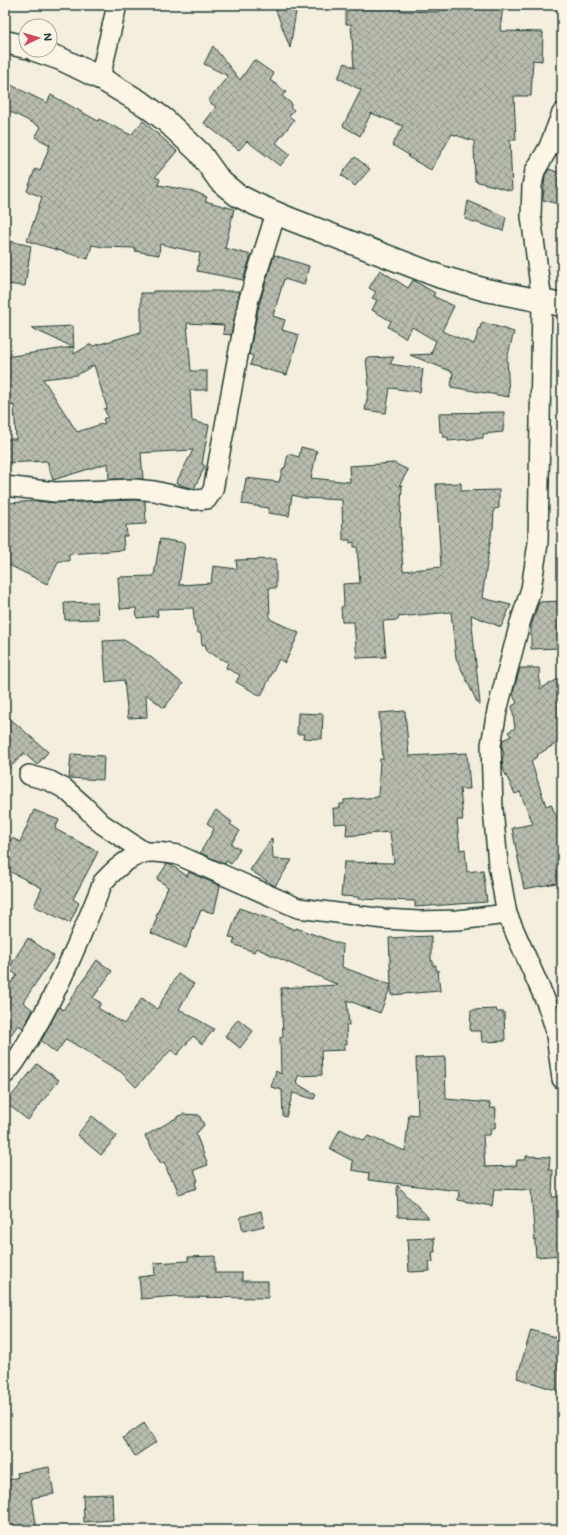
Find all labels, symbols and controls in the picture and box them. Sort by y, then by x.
north arrow [18,18,58,58]
text: N [41,32,56,42]

